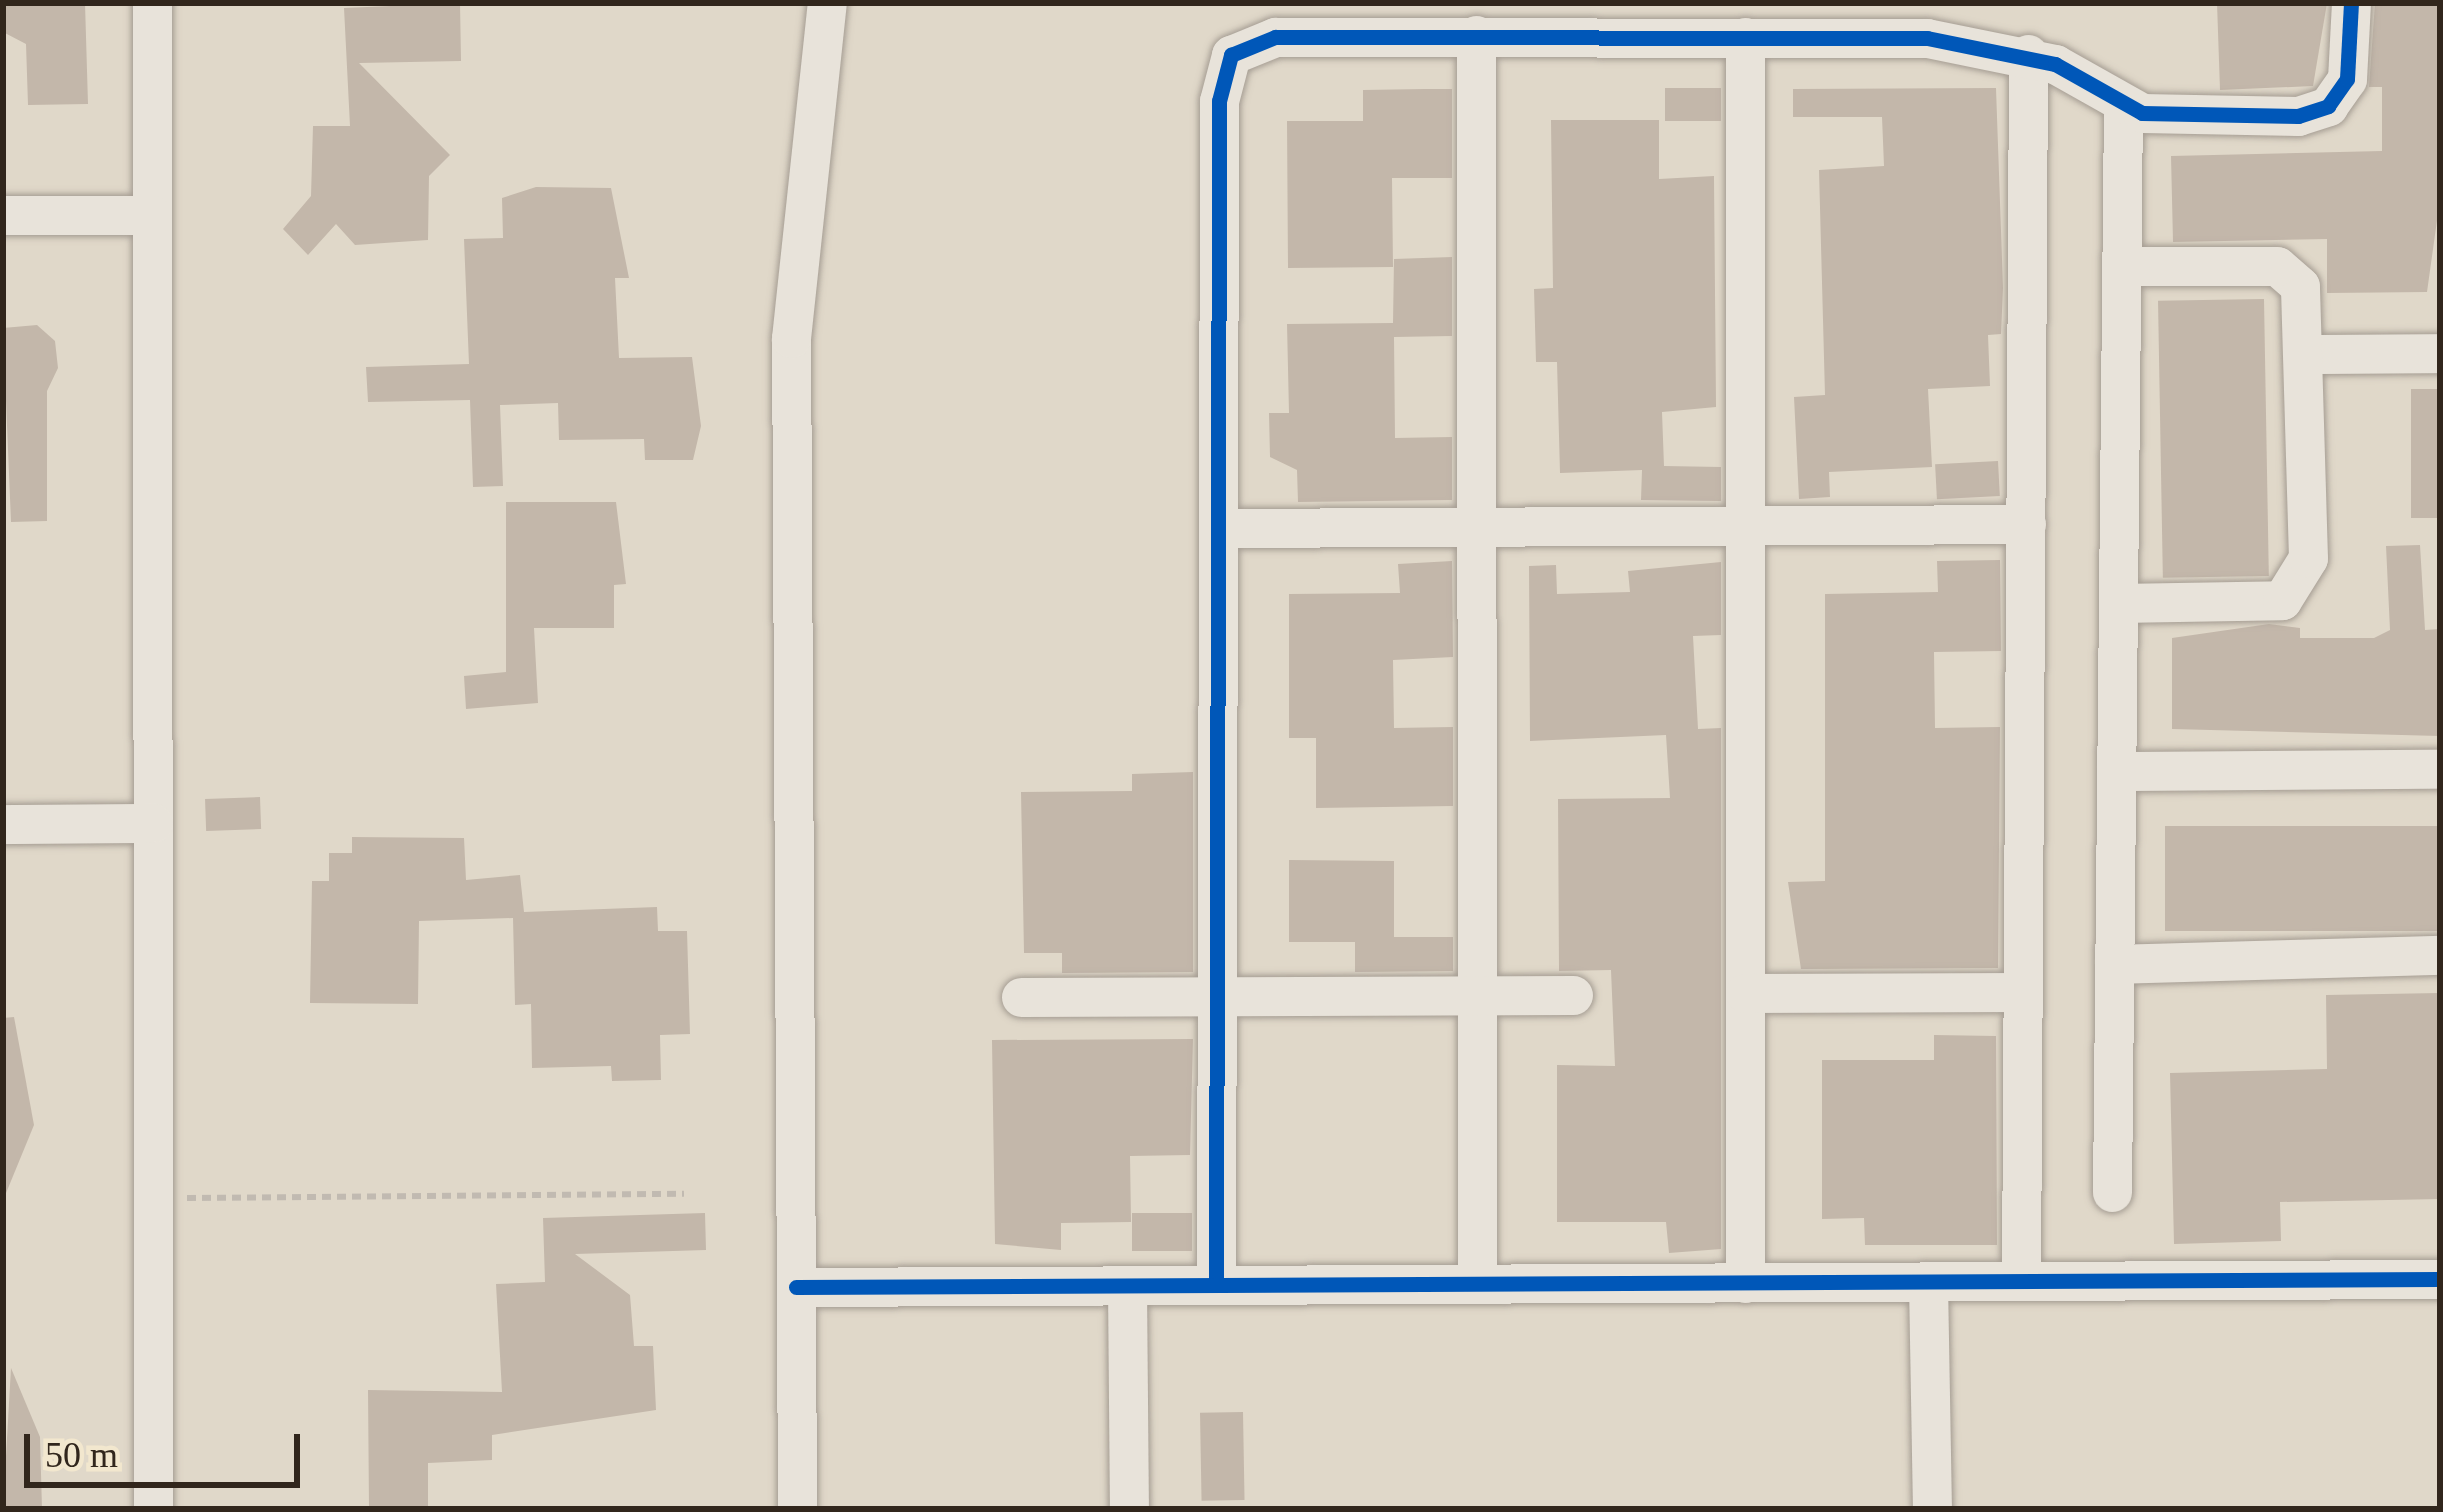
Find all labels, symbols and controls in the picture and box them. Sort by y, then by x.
scale bar [30,1410,306,1484]
text: 50 m [45,1435,118,1475]

